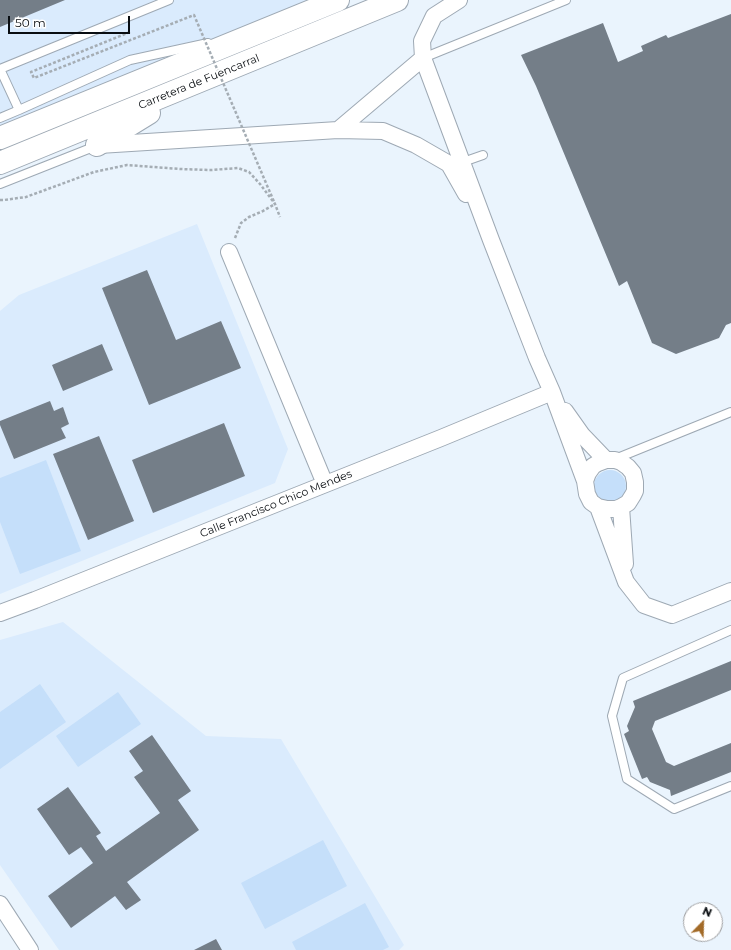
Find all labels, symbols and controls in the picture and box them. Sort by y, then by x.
scale bar [10,8,132,34]
text: 50 m [15,15,46,30]
street label: Carretera de Fuencarral [137,52,261,112]
street label: Calle Francisco Chico Mendes [198,467,354,541]
north arrow [683,902,723,942]
text: N [700,904,714,920]

